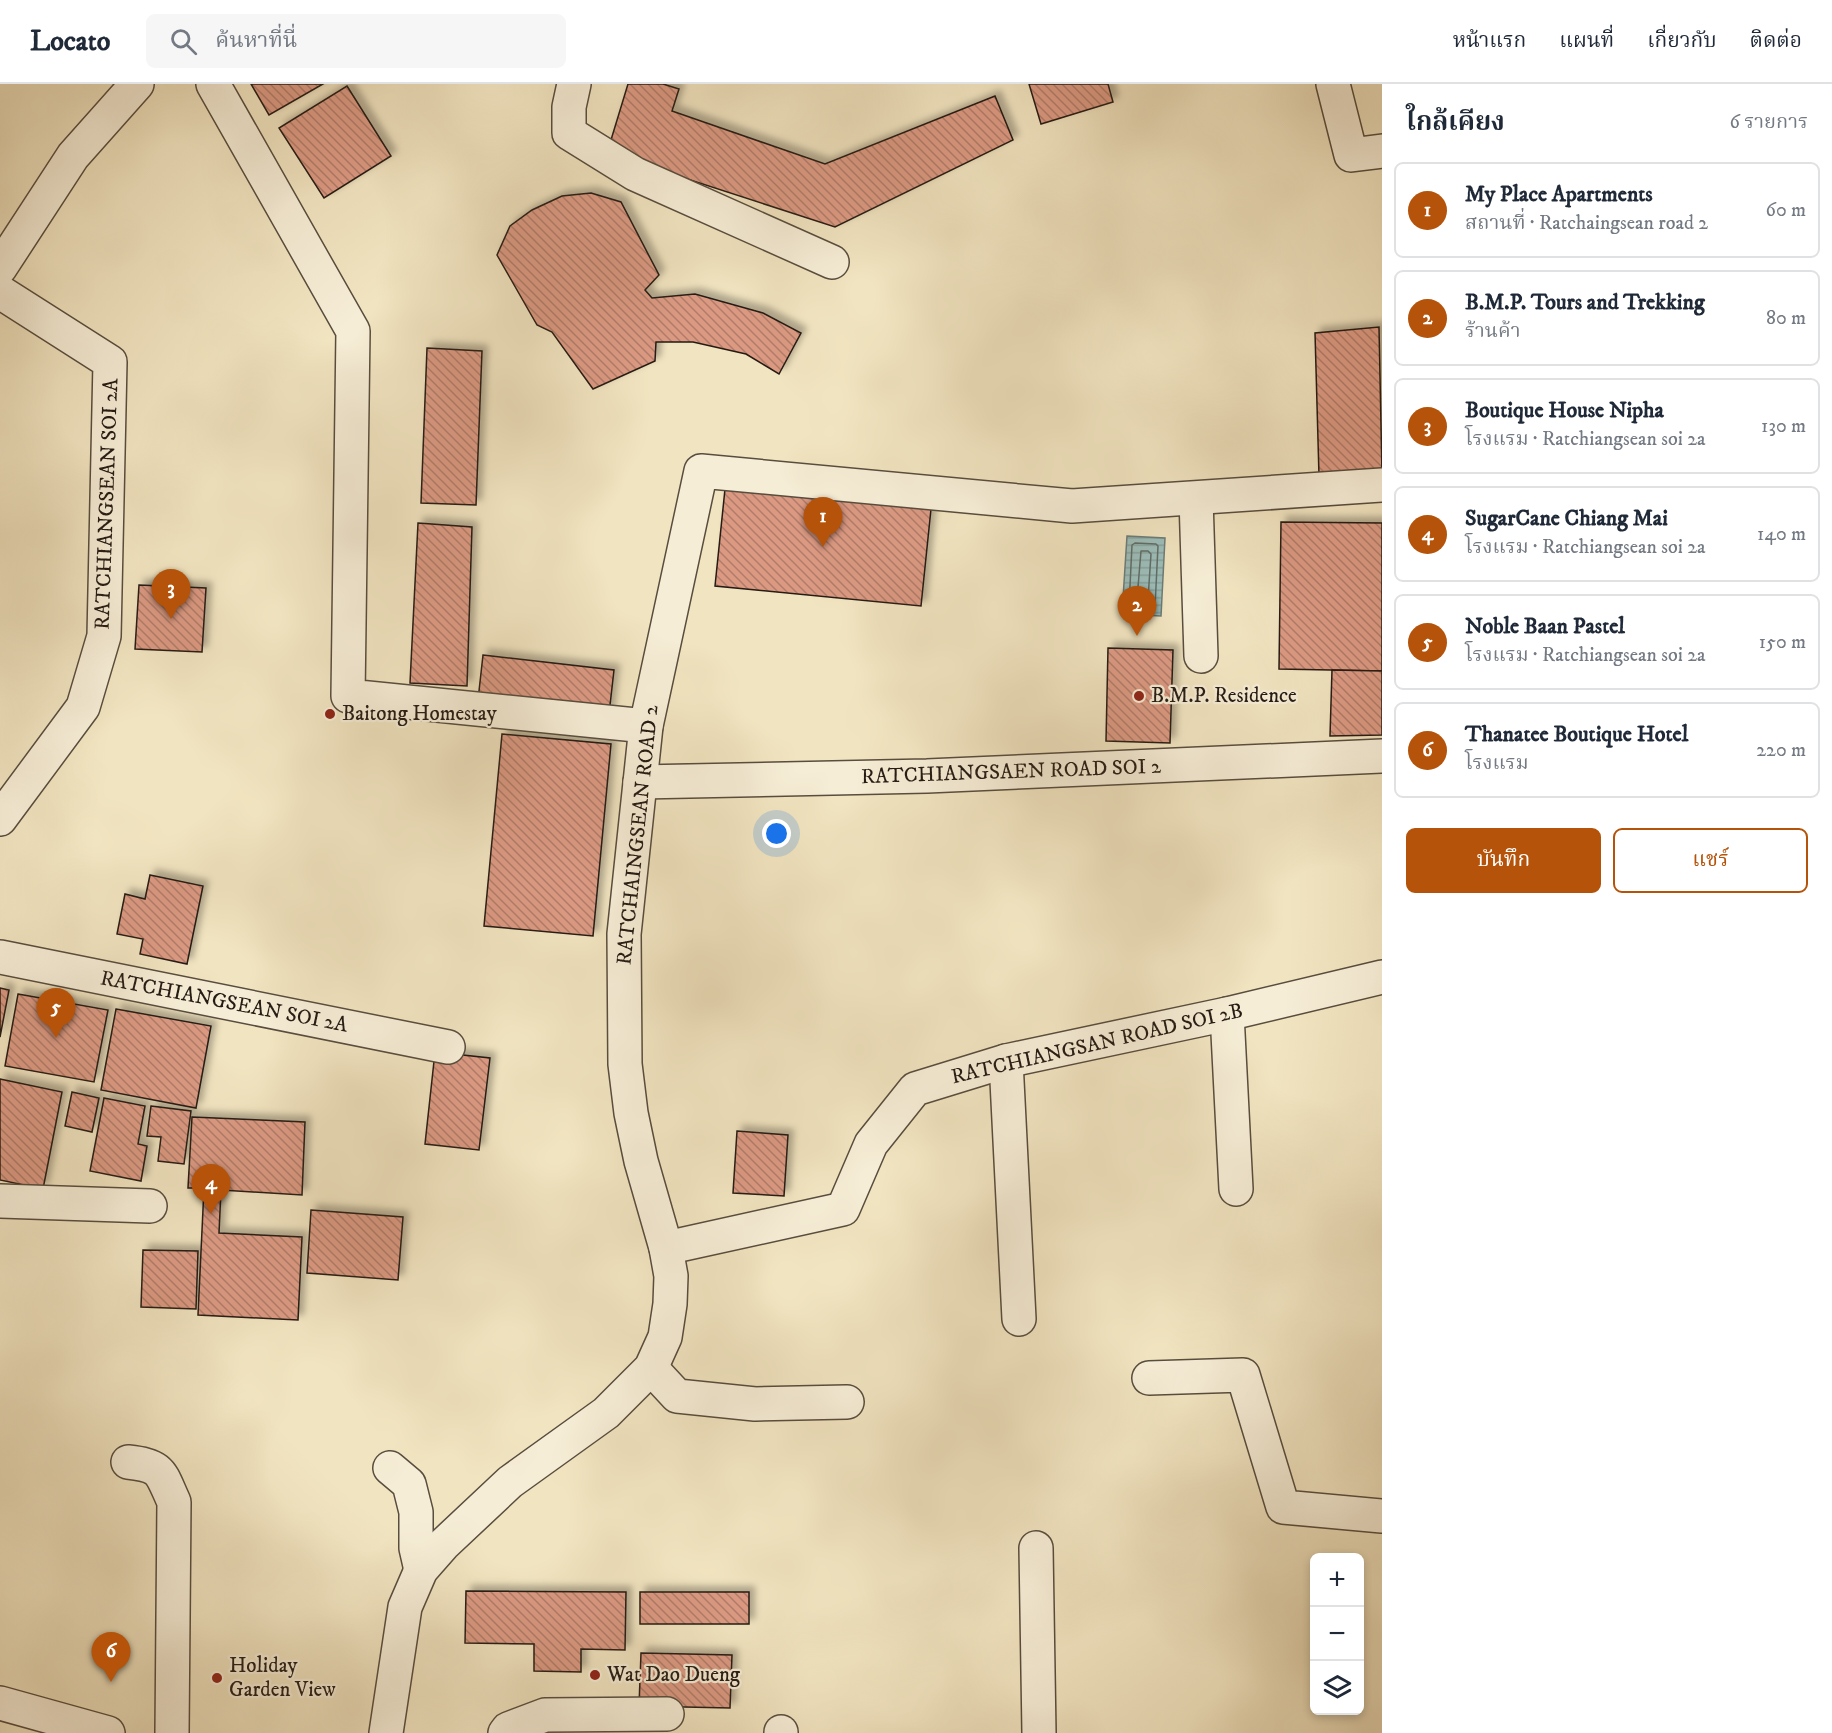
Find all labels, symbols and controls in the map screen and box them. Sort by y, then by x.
search box [146,14,566,68]
text: Locato [30,24,110,59]
icon: search [167,25,200,58]
text: ค้นหาที่นี่ [215,27,297,54]
text: หน้าแรก [1453,28,1526,54]
text: แผนที่ [1559,28,1614,54]
text: เกี่ยวกับ [1647,28,1717,54]
text: ติดต่อ [1750,28,1802,54]
text: ใกล้เคียง [1406,106,1505,139]
text: 6 รายการ [1730,110,1808,135]
text: My Place Apartments [1465,181,1653,208]
text: 1 [1424,198,1431,223]
text: 60 m [1766,198,1806,223]
text: สถานที่ · Ratchaingsean road 2 [1465,211,1708,236]
text: B.M.P. Tours and Trekking [1465,289,1705,316]
text: 2 [1423,306,1432,331]
text: 80 m [1766,306,1806,331]
text: ร้านค้า [1465,319,1520,344]
street label: RATCHIANGSEAN SOI 2A [90,377,124,630]
text: Boutique House Nipha [1465,397,1664,424]
text: 3 [1424,414,1431,439]
text: 130 m [1761,414,1806,439]
text: โรงแรม · Ratchiangsean soi 2a [1465,427,1705,452]
pin: 1 [804,498,842,547]
text: SugarCane Chiang Mai [1465,505,1668,532]
text: 4 [1422,522,1433,547]
text: 140 m [1757,522,1806,547]
text: โรงแรม · Ratchiangsean soi 2a [1465,535,1705,560]
pin: 3 [152,570,190,619]
pin: 2 [1118,586,1156,636]
text: Noble Baan Pastel [1465,613,1625,640]
text: 5 [1423,630,1432,655]
text: 150 m [1759,630,1806,655]
text: โรงแรม · Ratchiangsean soi 2a [1465,643,1705,668]
place label: B.M.P. Residence [1151,683,1297,709]
marker: B.M.P. Residence [1132,689,1146,703]
place label: Baitong Homestay [342,701,498,727]
street label: RATCHAINGSEAN ROAD 2 [611,703,665,966]
marker: Baitong Homestay [323,707,337,721]
text: Thanatee Boutique Hotel [1465,721,1688,748]
text: 6 [1422,738,1433,763]
text: 220 m [1756,738,1806,763]
text: โรงแรม [1465,751,1529,776]
street label: RATCHIANGSAEN ROAD SOI 2 [861,754,1162,790]
your location [762,819,791,848]
button: บันทึก [1406,828,1601,893]
button: แชร์ [1613,828,1808,893]
street label: RATCHIANGSEAN SOI 2A [98,965,351,1039]
pin: 5 [36,988,76,1038]
street label: RATCHIANGSAN ROAD SOI 2B [949,998,1245,1090]
pin: 4 [192,1164,230,1214]
map controls [1310,1553,1364,1715]
button: + [1310,1553,1364,1607]
button: − [1310,1607,1364,1661]
pin: 6 [92,1632,130,1682]
place label: Holiday Garden View [229,1653,336,1703]
button: layers [1310,1661,1364,1715]
place label: Wat Dao Dueng [606,1662,741,1688]
marker: Wat Dao Dueng [588,1668,602,1682]
marker: Holiday Garden View [210,1671,224,1685]

